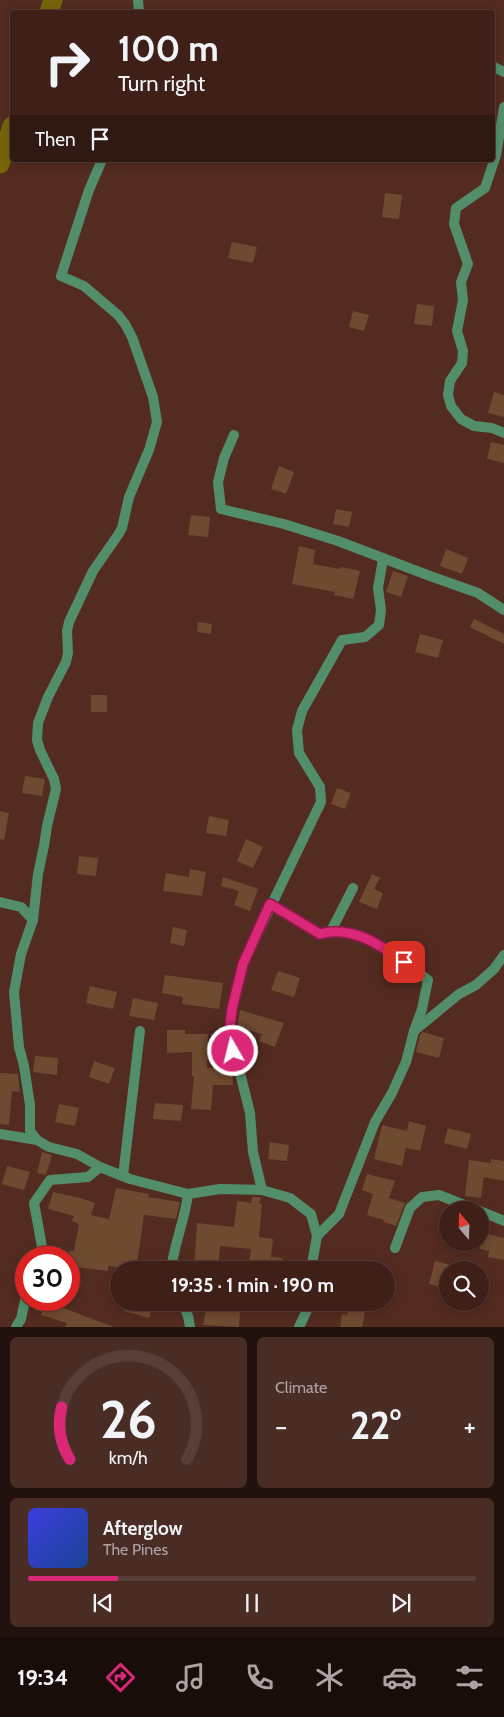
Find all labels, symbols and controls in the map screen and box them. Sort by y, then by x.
text: 100 m [118,27,219,70]
icon: right [35,30,100,95]
text: Turn right [118,70,205,97]
icon: arrive [86,125,114,153]
text: Then [35,128,76,151]
pin [383,941,425,983]
icon: arrive [390,948,418,976]
position arrow [206,1024,258,1076]
north arrow [439,1201,489,1251]
map controls [439,1201,489,1311]
speed limit sign: 30 [15,1246,80,1311]
button: search [439,1261,489,1311]
text: 19:35 · 1 min · 190 m [171,1274,334,1297]
text: Climate [275,1378,327,1397]
text: 26 [100,1388,157,1451]
text: 22° [350,1402,401,1449]
text: − [275,1409,287,1443]
text: + [464,1409,476,1443]
text: km/h [109,1447,148,1468]
text: Afterglow [103,1517,183,1540]
text: The Pines [103,1540,168,1559]
icon: previous [89,1589,117,1617]
icon: pause [238,1589,266,1617]
icon: next [387,1589,415,1617]
icon: directions [103,1660,138,1695]
icon: music [173,1660,208,1695]
icon: phone [242,1660,277,1695]
icon: climate [312,1660,347,1695]
icon: car [382,1660,417,1695]
icon: filters [452,1660,487,1695]
text: 19:34 [17,1664,68,1691]

